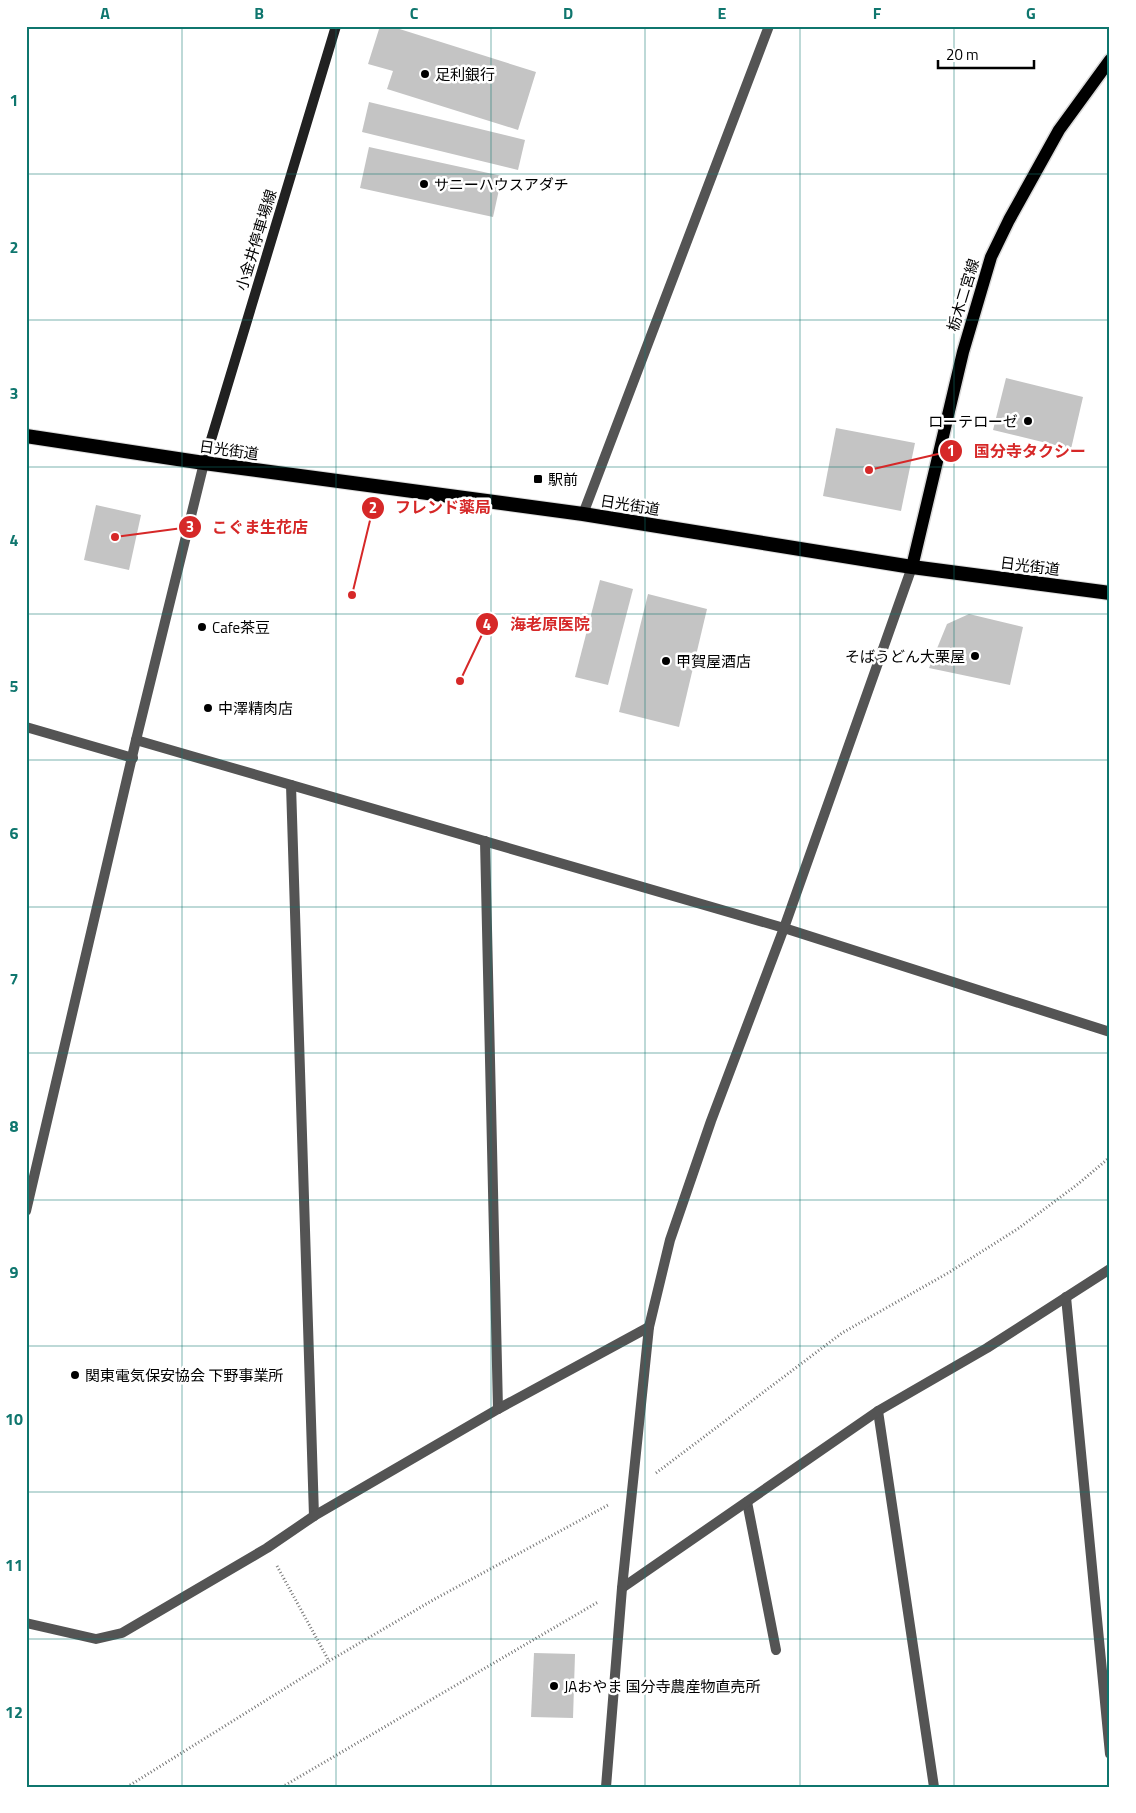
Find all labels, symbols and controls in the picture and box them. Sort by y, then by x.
text: A [100,1,110,25]
text: B [254,1,264,25]
text: C [410,1,419,25]
text: D [563,1,573,25]
text: E [718,1,727,25]
text: F [873,1,882,25]
text: G [1026,1,1036,25]
scale bar [938,38,1035,70]
text: 20 m [946,43,979,66]
place label: 足利銀行 [435,63,495,86]
marker: 足利銀行 [419,68,431,80]
text: 1 [10,88,18,112]
place label: サニーハウスアダチ [434,173,569,196]
marker: サニーハウスアダチ [418,178,430,190]
street label: 小金井停車場線 [230,186,282,294]
text: 2 [10,235,18,259]
street label: 栃木二宮線 [941,256,985,334]
text: 3 [10,381,18,405]
place label: ローテローゼ [928,410,1018,433]
marker: ローテローゼ [1022,415,1034,427]
street label: 日光街道 [198,434,260,466]
callout: 国分寺タクシー [939,435,1096,466]
text: 1 [947,439,955,462]
text: 国分寺タクシー [974,439,1086,463]
place label: 駅前 [548,468,578,491]
marker: 駅前 [532,473,544,485]
street label: 日光街道 [599,489,661,521]
callout: フレンド薬局 [360,492,501,523]
text: フレンド薬局 [395,495,491,519]
text: 2 [369,496,377,519]
callout: こぐま生花店 [177,512,318,543]
text: 3 [186,515,194,538]
text: こぐま生花店 [212,515,308,539]
text: 4 [10,528,19,552]
street label: 日光街道 [999,551,1061,581]
callout: 海老原医院 [475,609,600,640]
text: 海老原医院 [510,612,590,636]
text: 4 [483,613,491,636]
place label: Cafe茶豆 [212,616,270,639]
marker: Cafe茶豆 [196,621,208,633]
place label: そばうどん大栗屋 [845,645,965,668]
place label: 甲賀屋酒店 [676,650,751,673]
marker: そばうどん大栗屋 [969,650,981,662]
marker: 甲賀屋酒店 [660,655,672,667]
text: 5 [10,674,19,698]
place label: 中澤精肉店 [218,697,293,720]
marker: 中澤精肉店 [202,702,214,714]
text: 6 [10,821,19,845]
text: 7 [10,967,18,991]
text: 8 [10,1114,19,1138]
text: 9 [10,1260,19,1284]
place label: 関東電気保安協会 下野事業所 [85,1364,283,1387]
marker: 関東電気保安協会 下野事業所 [69,1369,81,1381]
text: 10 [5,1407,23,1431]
text: 11 [5,1553,23,1577]
place label: JAおやま 国分寺農産物直売所 [564,1675,761,1698]
marker: JAおやま 国分寺農産物直売所 [548,1680,560,1692]
text: 12 [5,1700,23,1724]

